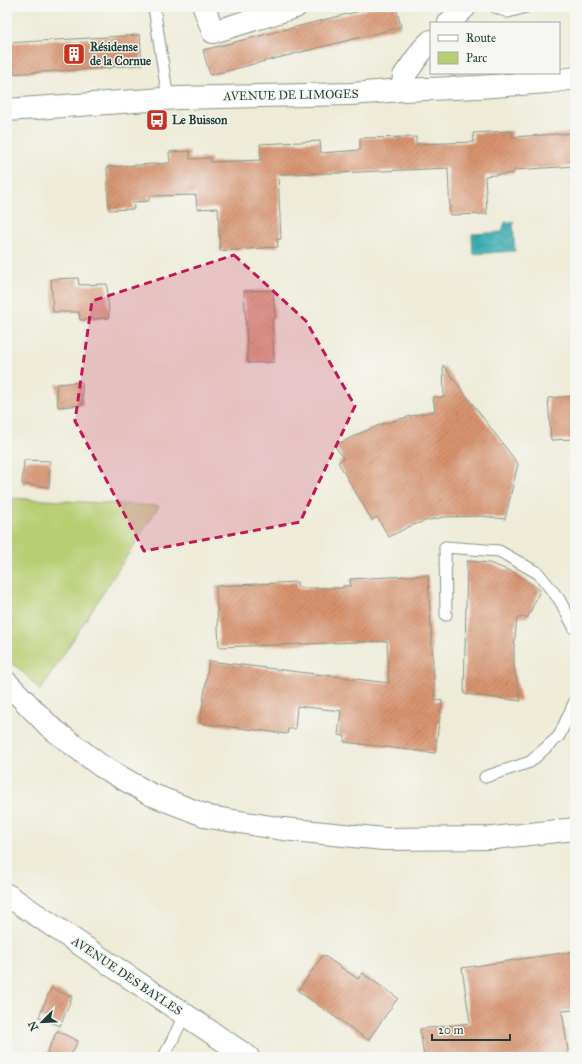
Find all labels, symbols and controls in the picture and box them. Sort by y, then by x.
legend [430,22,560,74]
text: Route [466,31,496,45]
place label: Résidense de la Cornue [90,40,151,68]
building icon: Résidense de la Cornue [61,41,87,67]
text: Parc [466,51,487,65]
street label: AVENUE DE LIMOGES [222,87,359,103]
bus stop icon: Le Buisson [144,107,170,133]
place label: Le Buisson [172,113,228,127]
street label: AVENUE DES BAYLES [68,933,185,1018]
north arrow [22,1002,62,1042]
scale bar [432,1016,510,1042]
text: N [25,1018,41,1033]
text: 20 m [438,1023,464,1037]

